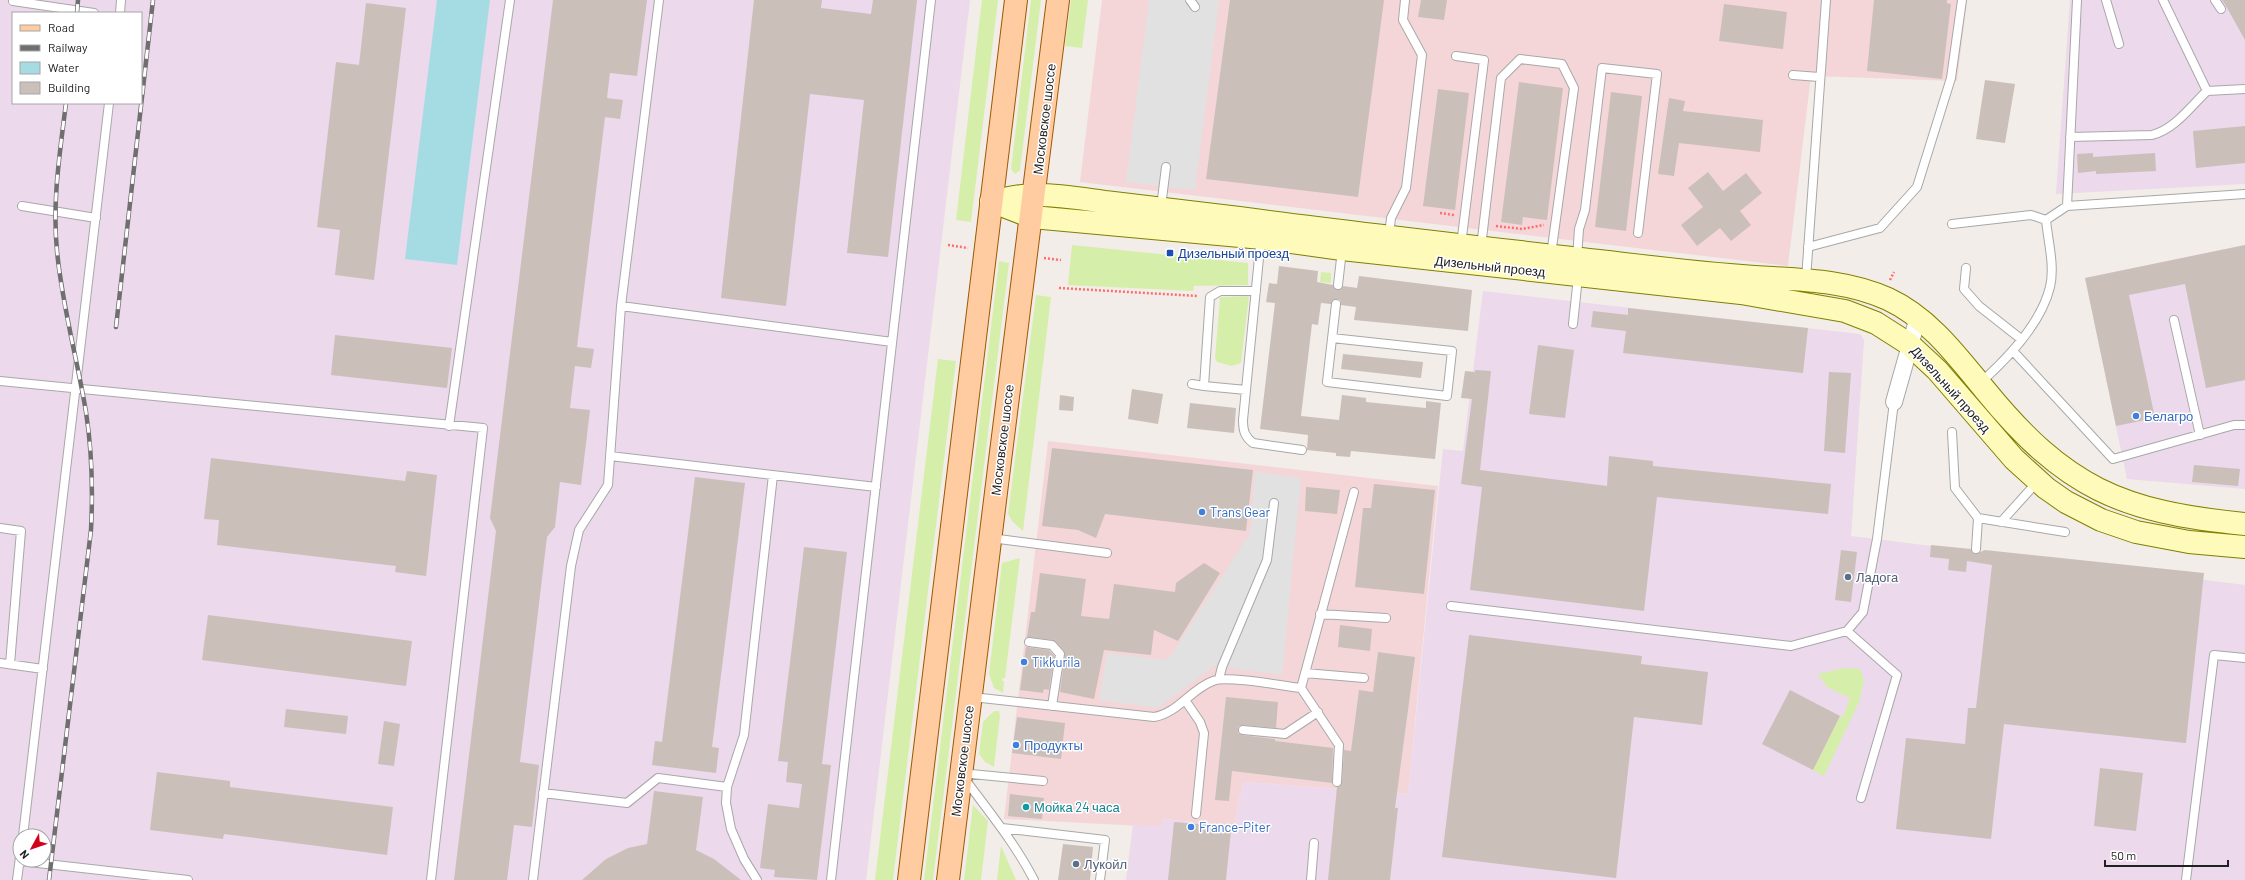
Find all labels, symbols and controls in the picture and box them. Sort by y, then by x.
legend [12,12,142,104]
text: Road [48,20,75,34]
text: Railway [48,40,88,54]
text: Water [48,60,80,74]
street label: Московское шоссе [1029,63,1059,175]
text: Building [48,80,90,94]
place label: Дизельный проезд [1178,245,1290,261]
marker: Дизельный проезд [1165,248,1175,258]
street label: Дизельный проезд [1434,252,1546,280]
street label: Дизельный проезд [1908,342,1994,436]
street label: Московское шоссе [987,384,1017,496]
place label: Белагро [2144,408,2193,424]
marker: Белагро [2131,411,2141,421]
place label: Trans Gear [1210,504,1270,520]
marker: Trans Gear [1197,507,1207,517]
place label: Ладога [1856,569,1899,585]
marker: Ладога [1843,572,1853,582]
place label: Tikkurila [1032,654,1080,670]
marker: Tikkurila [1019,657,1029,667]
street label: Московское шоссе [947,705,977,817]
place label: Продукты [1024,737,1083,753]
marker: Продукты [1011,740,1021,750]
place label: Мойка 24 часа [1034,799,1121,815]
marker: Мойка 24 часа [1021,802,1031,812]
place label: France-Piter [1199,819,1271,835]
marker: France-Piter [1186,822,1196,832]
north arrow [12,828,52,868]
scale bar [2105,842,2228,868]
text: N [17,848,31,862]
text: 50 m [2111,848,2136,862]
place label: Лукойл [1084,856,1127,872]
marker: Лукойл [1071,859,1081,869]

